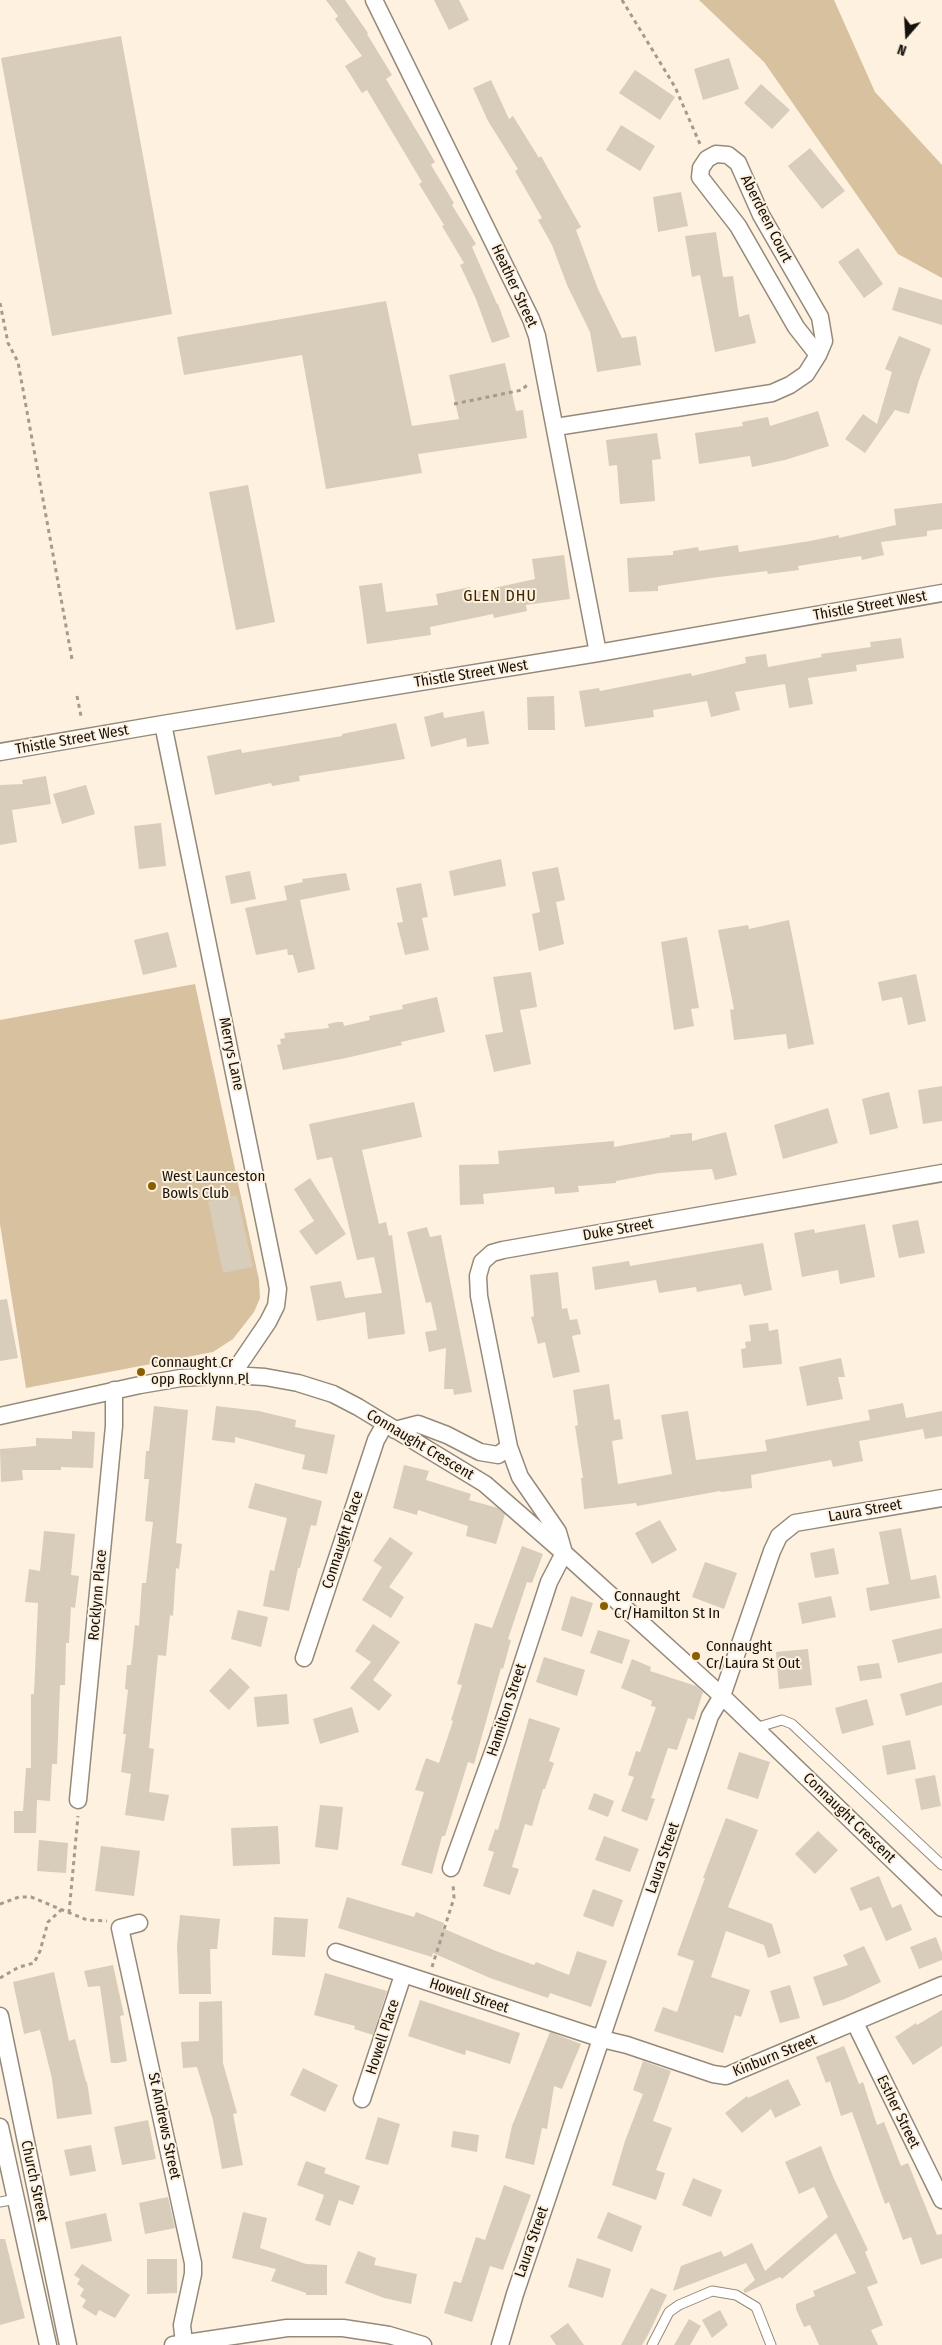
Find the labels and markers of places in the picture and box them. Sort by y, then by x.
place label: West Launceston Bowls Club [162,1168,265,1203]
marker: West Launceston Bowls Club [146,1180,158,1192]
place label: Connaught Cr opp Rocklynn Pl [151,1354,249,1389]
marker: Connaught Cr opp Rocklynn Pl [135,1366,147,1378]
place label: Connaught Cr/Hamilton St In [614,1588,720,1623]
marker: Connaught Cr/Hamilton St In [598,1600,610,1612]
place label: Connaught Cr/Laura St Out [706,1638,800,1673]
marker: Connaught Cr/Laura St Out [690,1650,702,1662]

